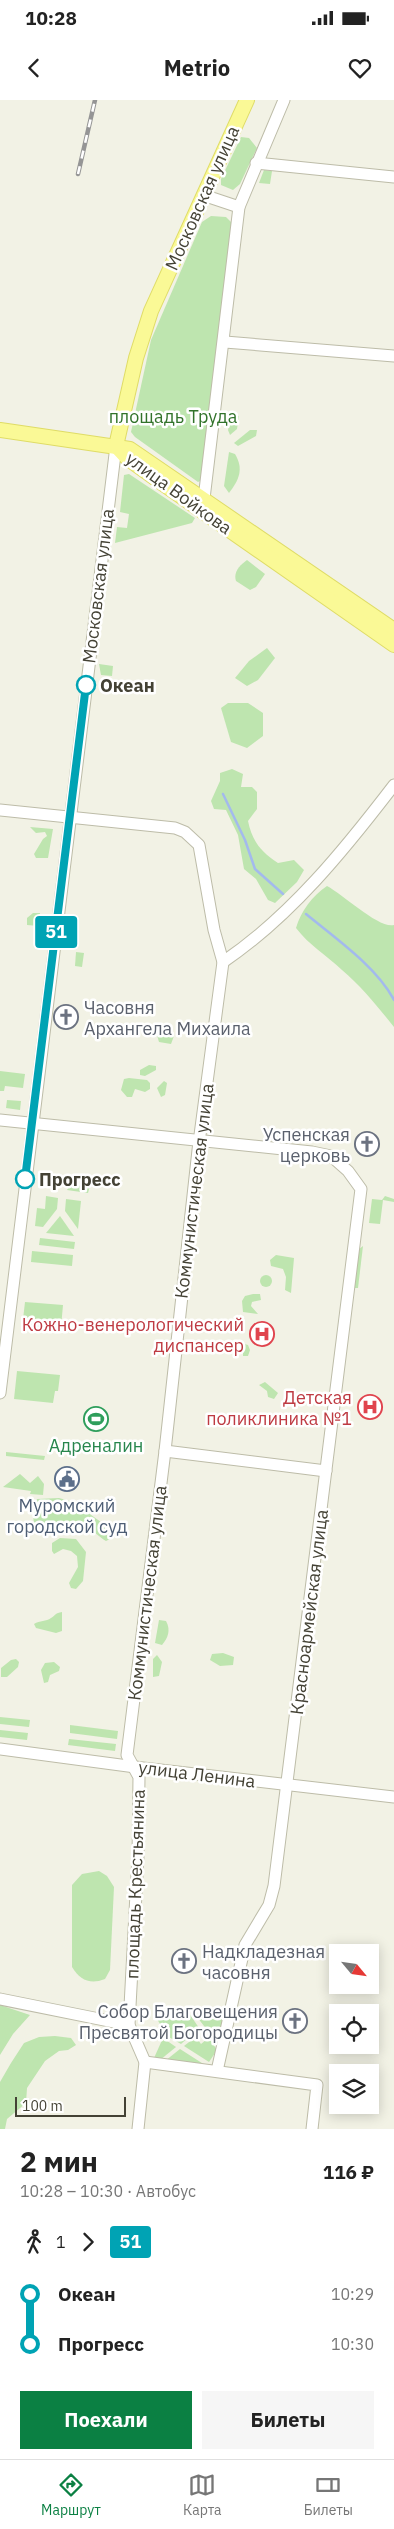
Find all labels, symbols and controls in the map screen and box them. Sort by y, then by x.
text: 10:28 [25,6,77,30]
text: Metrio [164,53,230,82]
icon: back [20,54,48,82]
icon: heart [346,54,374,82]
street label: Московская улица [160,122,244,274]
park label: площадь Труда [109,405,238,428]
street label: улица Войкова [121,447,237,539]
street label: Московская улица [77,507,119,665]
place label: Океан [100,674,155,697]
marker: Океан [76,675,96,695]
line badge: 51 [34,916,78,948]
text: 51 [45,920,67,943]
place label: Часовня Архангела Михаила [84,996,251,1040]
church icon: Часовня Архангела Михаила [53,1004,79,1030]
street label: Коммунистическая улица [169,1082,219,1300]
place label: Успенская церковь [263,1123,350,1167]
church icon: Успенская церковь [354,1131,380,1157]
place label: Прогресс [39,1168,120,1191]
marker: Прогресс [15,1169,35,1189]
place label: Кожно-венерологический диспансер [22,1313,244,1357]
hospital icon: Кожно-венерологический диспансер [249,1321,275,1347]
place label: Детская поликлиника №1 [206,1386,352,1430]
hospital icon: Детская поликлиника №1 [357,1394,383,1420]
sports icon: Адреналин [83,1406,109,1432]
place label: Адреналин [49,1434,143,1457]
public building icon: Муромский городской суд [54,1466,80,1492]
street label: Коммунистическая улица [122,1484,172,1702]
place label: Муромский городской суд [7,1494,128,1538]
street label: Красноармейская улица [285,1508,333,1716]
street label: улица Ленина [137,1755,257,1793]
street label: площадь Крестьянина [120,1788,150,1979]
place label: Надкладезная часовня [202,1940,325,1984]
north arrow [329,1944,379,1994]
map controls [329,1944,379,2114]
church icon: Надкладезная часовня [171,1948,197,1974]
place label: Собор Благовещения Пресвятой Богородицы [79,2000,278,2044]
button: locate [329,2004,379,2054]
church icon: Собор Благовещения Пресвятой Богородицы [282,2008,308,2034]
button: layers [329,2064,379,2114]
scale bar [15,2094,126,2117]
text: 100 m [22,2097,63,2115]
text: 2 мин [20,2143,98,2180]
text: 116 ₽ [323,2160,374,2184]
text: 10:28 – 10:30 · Автобус [20,2181,196,2201]
icon: walk [20,2228,48,2256]
icon: forward [74,2228,102,2256]
text: 51 [120,2230,141,2253]
text: 1 [56,2232,66,2252]
text: Океан [58,2282,116,2306]
text: 10:29 [331,2284,374,2304]
text: Прогресс [58,2332,144,2356]
text: 10:30 [331,2334,374,2354]
button: Поехали [20,2391,192,2449]
button: Билеты [202,2391,374,2449]
tab: Маршрут [41,2471,101,2519]
tab: Карта [183,2471,222,2519]
tab: Билеты [304,2471,353,2519]

